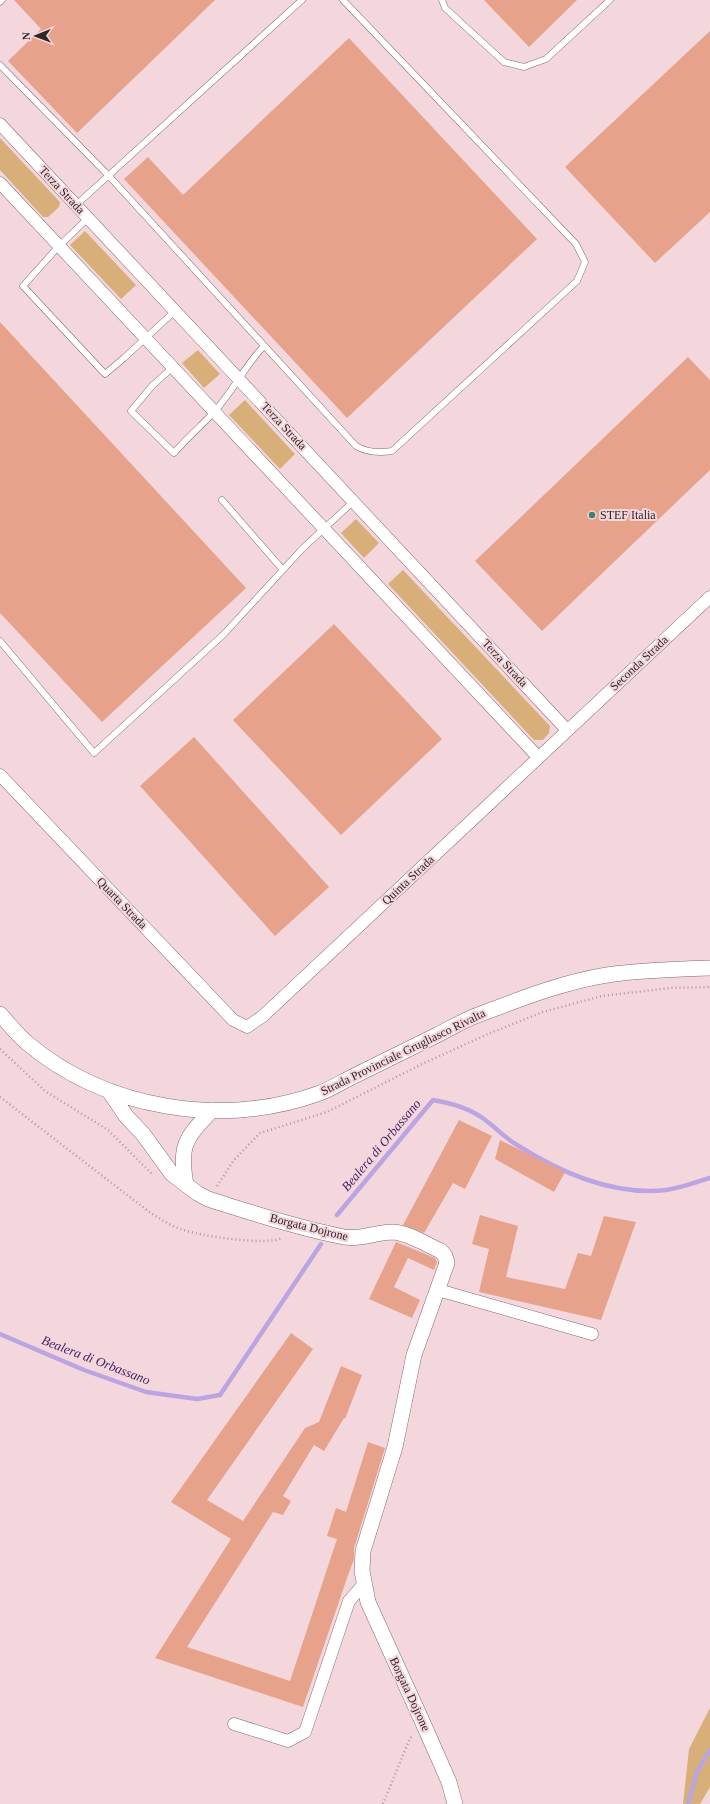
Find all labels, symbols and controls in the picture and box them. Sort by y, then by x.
north arrow [16,16,56,56]
text: N [20,32,32,40]
street label: Terza Strada [36,163,88,217]
street label: Terza Strada [258,399,310,453]
place label: STEF Italia [600,508,656,522]
marker: STEF Italia [587,510,597,520]
street label: Seconda Strada [607,632,671,693]
street label: Terza Strada [479,636,531,690]
street label: Quinta Strada [379,852,438,908]
street label: Quarta Strada [94,874,151,932]
street label: Strada Provinciale Grugliasco Rivalta [318,1006,488,1098]
water label: Bealera di Orbassano [338,1096,424,1194]
street label: Borgata Dojrone [268,1211,350,1243]
water label: Bealera di Orbassano [40,1332,153,1388]
street label: Borgata Dojrone [387,1655,433,1733]

